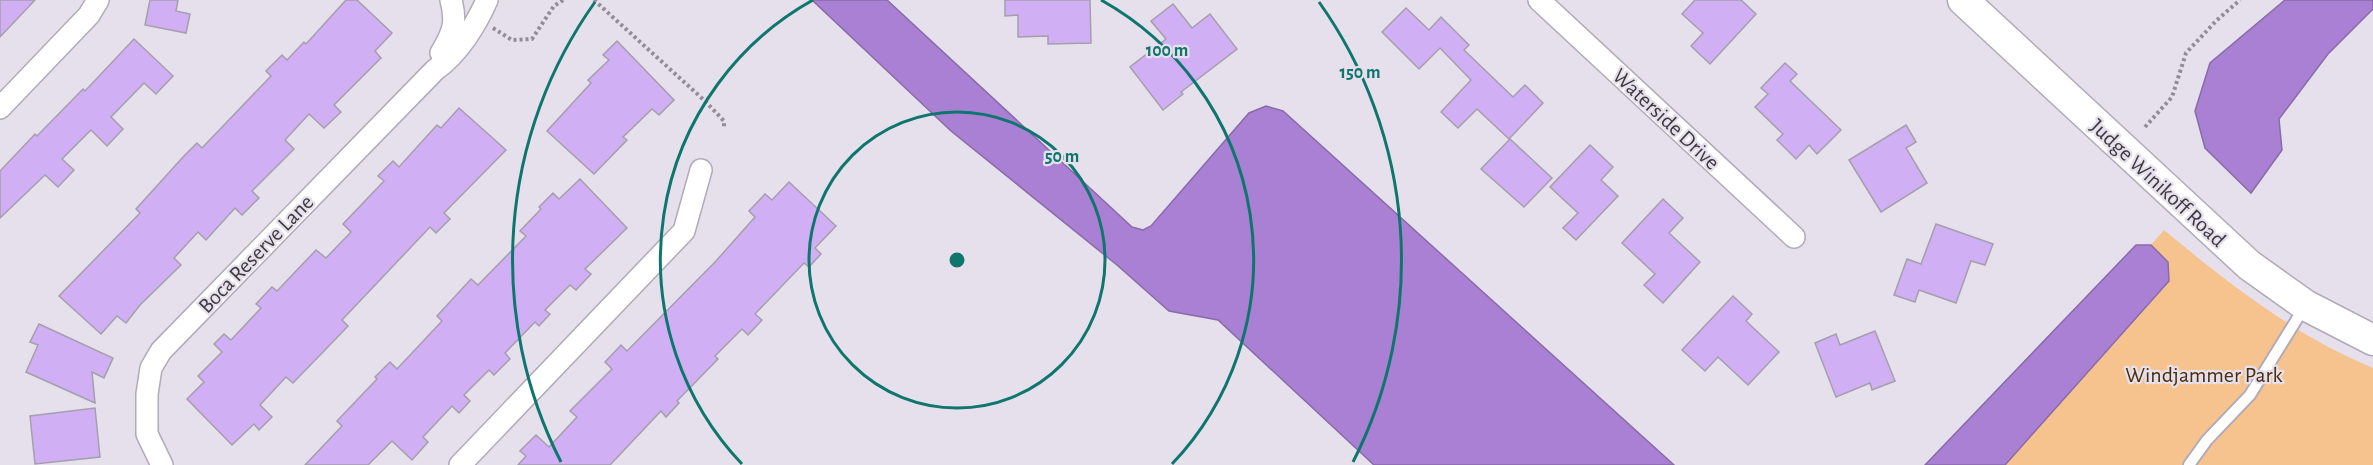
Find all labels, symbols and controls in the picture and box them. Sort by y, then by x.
text: 100 m [1146,42,1188,60]
text: 150 m [1340,64,1380,82]
street label: Waterside Drive [1608,64,1724,174]
street label: Judge Winikoff Road [2086,115,2230,251]
text: 50 m [1045,148,1079,166]
street label: Boca Reserve Lane [194,191,318,317]
centre of rings [947,250,967,270]
park label: Windjammer Park [2125,364,2283,386]

